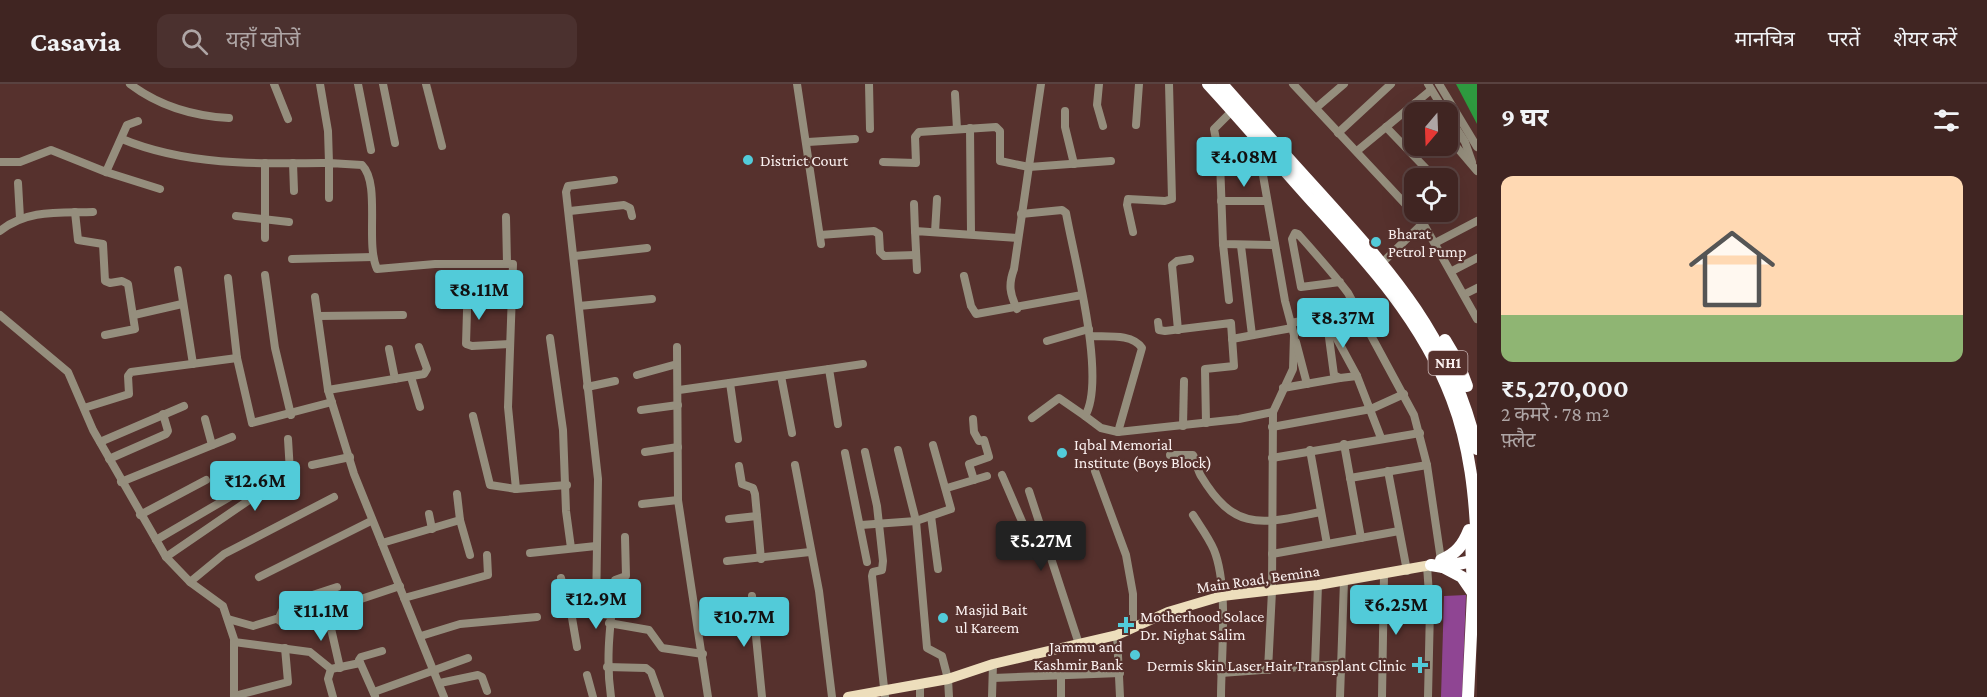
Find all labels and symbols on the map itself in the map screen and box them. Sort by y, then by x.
north arrow [1404,102,1458,156]
pin: ₹4.08M [1195,137,1293,188]
place label: District Court [760,152,849,169]
marker: District Court [741,153,755,167]
place label: Bharat Petrol Pump [1388,225,1466,261]
marker: Bharat Petrol Pump [1369,235,1383,249]
pin: ₹8.11M [430,270,528,321]
pin: ₹8.37M [1294,298,1392,349]
road number: NH1 [1428,351,1468,375]
place label: Iqbal Memorial Institute (Boys Block) [1074,436,1212,472]
marker: Iqbal Memorial Institute (Boys Block) [1055,446,1069,460]
pin: ₹12.6M [206,461,304,512]
pin: ₹5.27M [992,521,1090,572]
street label: Main Road, Bemina [1195,562,1321,596]
pin: ₹12.9M [547,579,645,630]
pin: ₹6.25M [1347,585,1445,636]
pin: ₹11.1M [272,591,370,642]
pin: ₹10.7M [695,597,793,648]
place label: Masjid Bait ul Kareem [955,601,1028,636]
place label: Motherhood Solace Dr. Nighat Salim [1140,608,1264,644]
marker: Masjid Bait ul Kareem [936,611,950,625]
marker: Motherhood Solace Dr. Nighat Salim [1117,616,1135,634]
place label: Jammu and Kashmir Bank [1034,638,1124,673]
marker: Jammu and Kashmir Bank [1128,648,1142,662]
marker: Dermis Skin Laser Hair Transplant Clinic [1411,656,1429,674]
place label: Dermis Skin Laser Hair Transplant Clinic [1147,657,1406,675]

